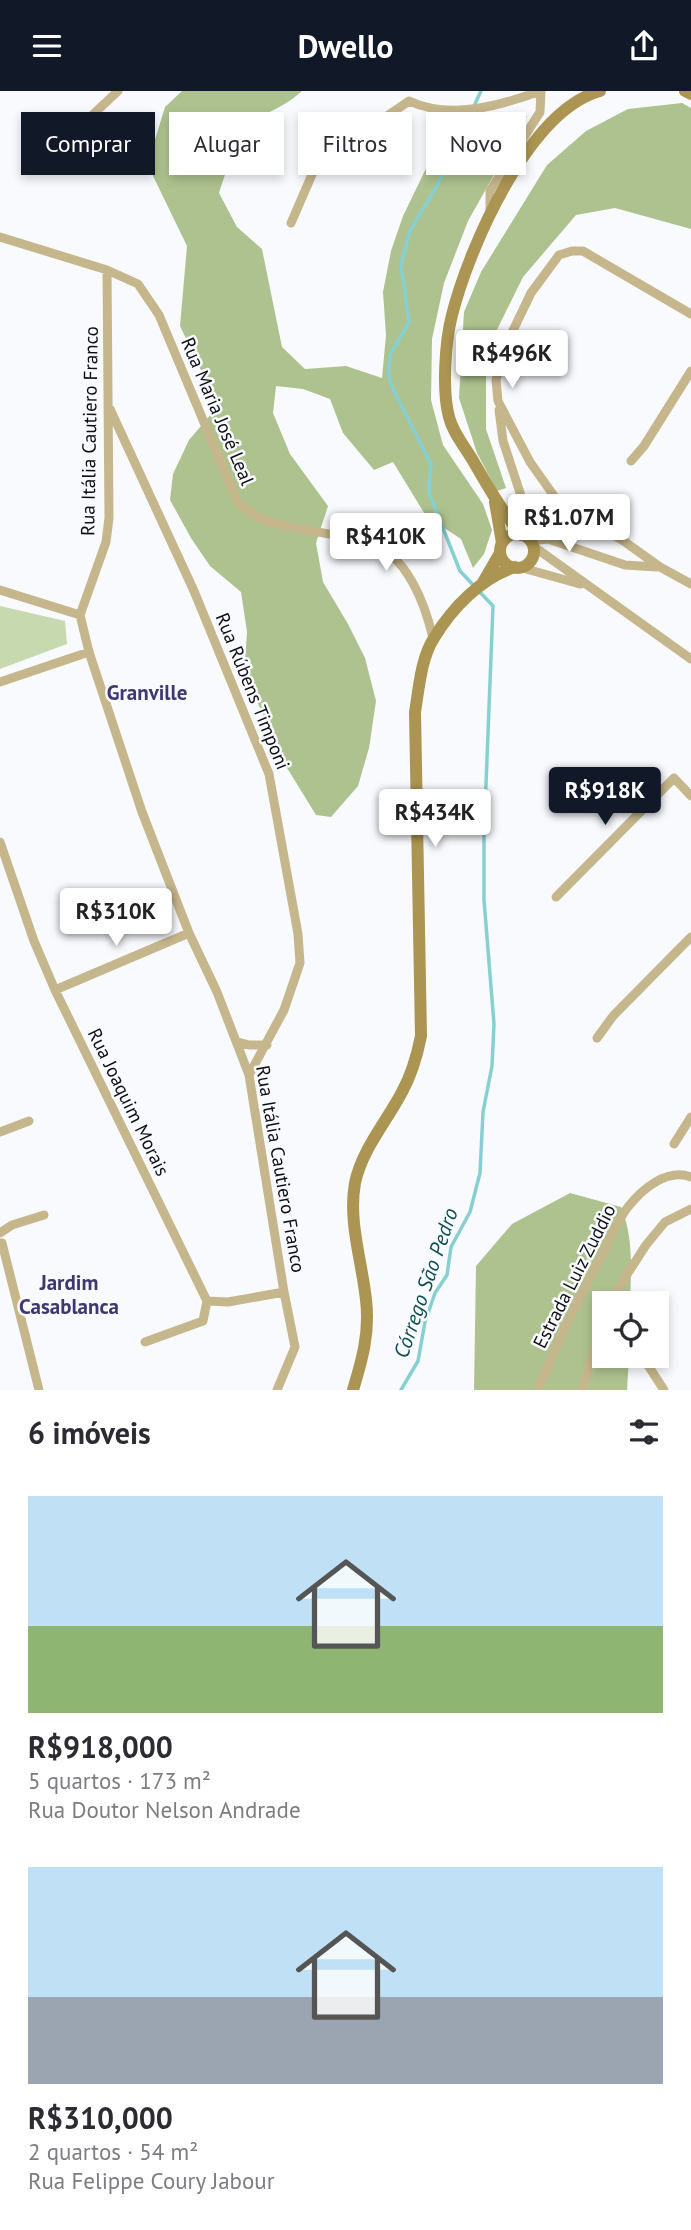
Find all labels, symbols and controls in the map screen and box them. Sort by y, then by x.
text: Dwello [298,25,393,67]
icon: menu [28,27,66,65]
icon: share [625,27,663,65]
chip: Comprar [21,112,155,175]
chip: Alugar [169,112,284,175]
chip: Filtros [298,112,412,175]
chip: Novo [426,112,526,175]
street label: Rua Itália Cautiero Franco [75,326,103,536]
pin: R$496K [455,331,569,390]
street label: Rua Maria José Leal [176,334,260,489]
text: R$496K [472,338,552,367]
pin: R$1.07M [504,495,634,554]
text: R$1.07M [524,502,614,531]
pin: R$410K [329,513,443,573]
text: R$410K [346,521,426,550]
street label: Rua Rúbens Timponi [211,609,295,773]
district label: Granville [107,679,187,706]
pin: R$918K [548,767,662,827]
text: R$918K [565,775,645,804]
pin: R$434K [378,789,492,849]
text: R$434K [395,797,475,826]
pin: R$310K [59,889,173,948]
text: R$310K [76,896,156,925]
street label: Rua Joaquim Morais [83,1024,175,1180]
street label: Rua Itália Cautiero Franco [251,1064,311,1274]
street label: Estrada Luiz Zuddio [527,1200,621,1352]
water label: Córrego São Pedro [387,1204,464,1361]
district label: Jardim Casablanca [19,1269,119,1320]
map controls [592,1291,669,1368]
button: locate [592,1291,669,1368]
text: 6 imóveis [28,1413,151,1452]
icon: filters [625,1413,663,1451]
icon: home [283,1541,409,1667]
text: R$918,000 [28,1727,173,1766]
text: 5 quartos · 173 m² [28,1766,211,1795]
text: Rua Doutor Nelson Andrade [28,1795,301,1824]
icon: home [283,1912,409,2038]
text: R$310,000 [28,2098,173,2137]
text: 2 quartos · 54 m² [28,2137,198,2166]
text: Rua Felippe Coury Jabour [28,2166,275,2195]

